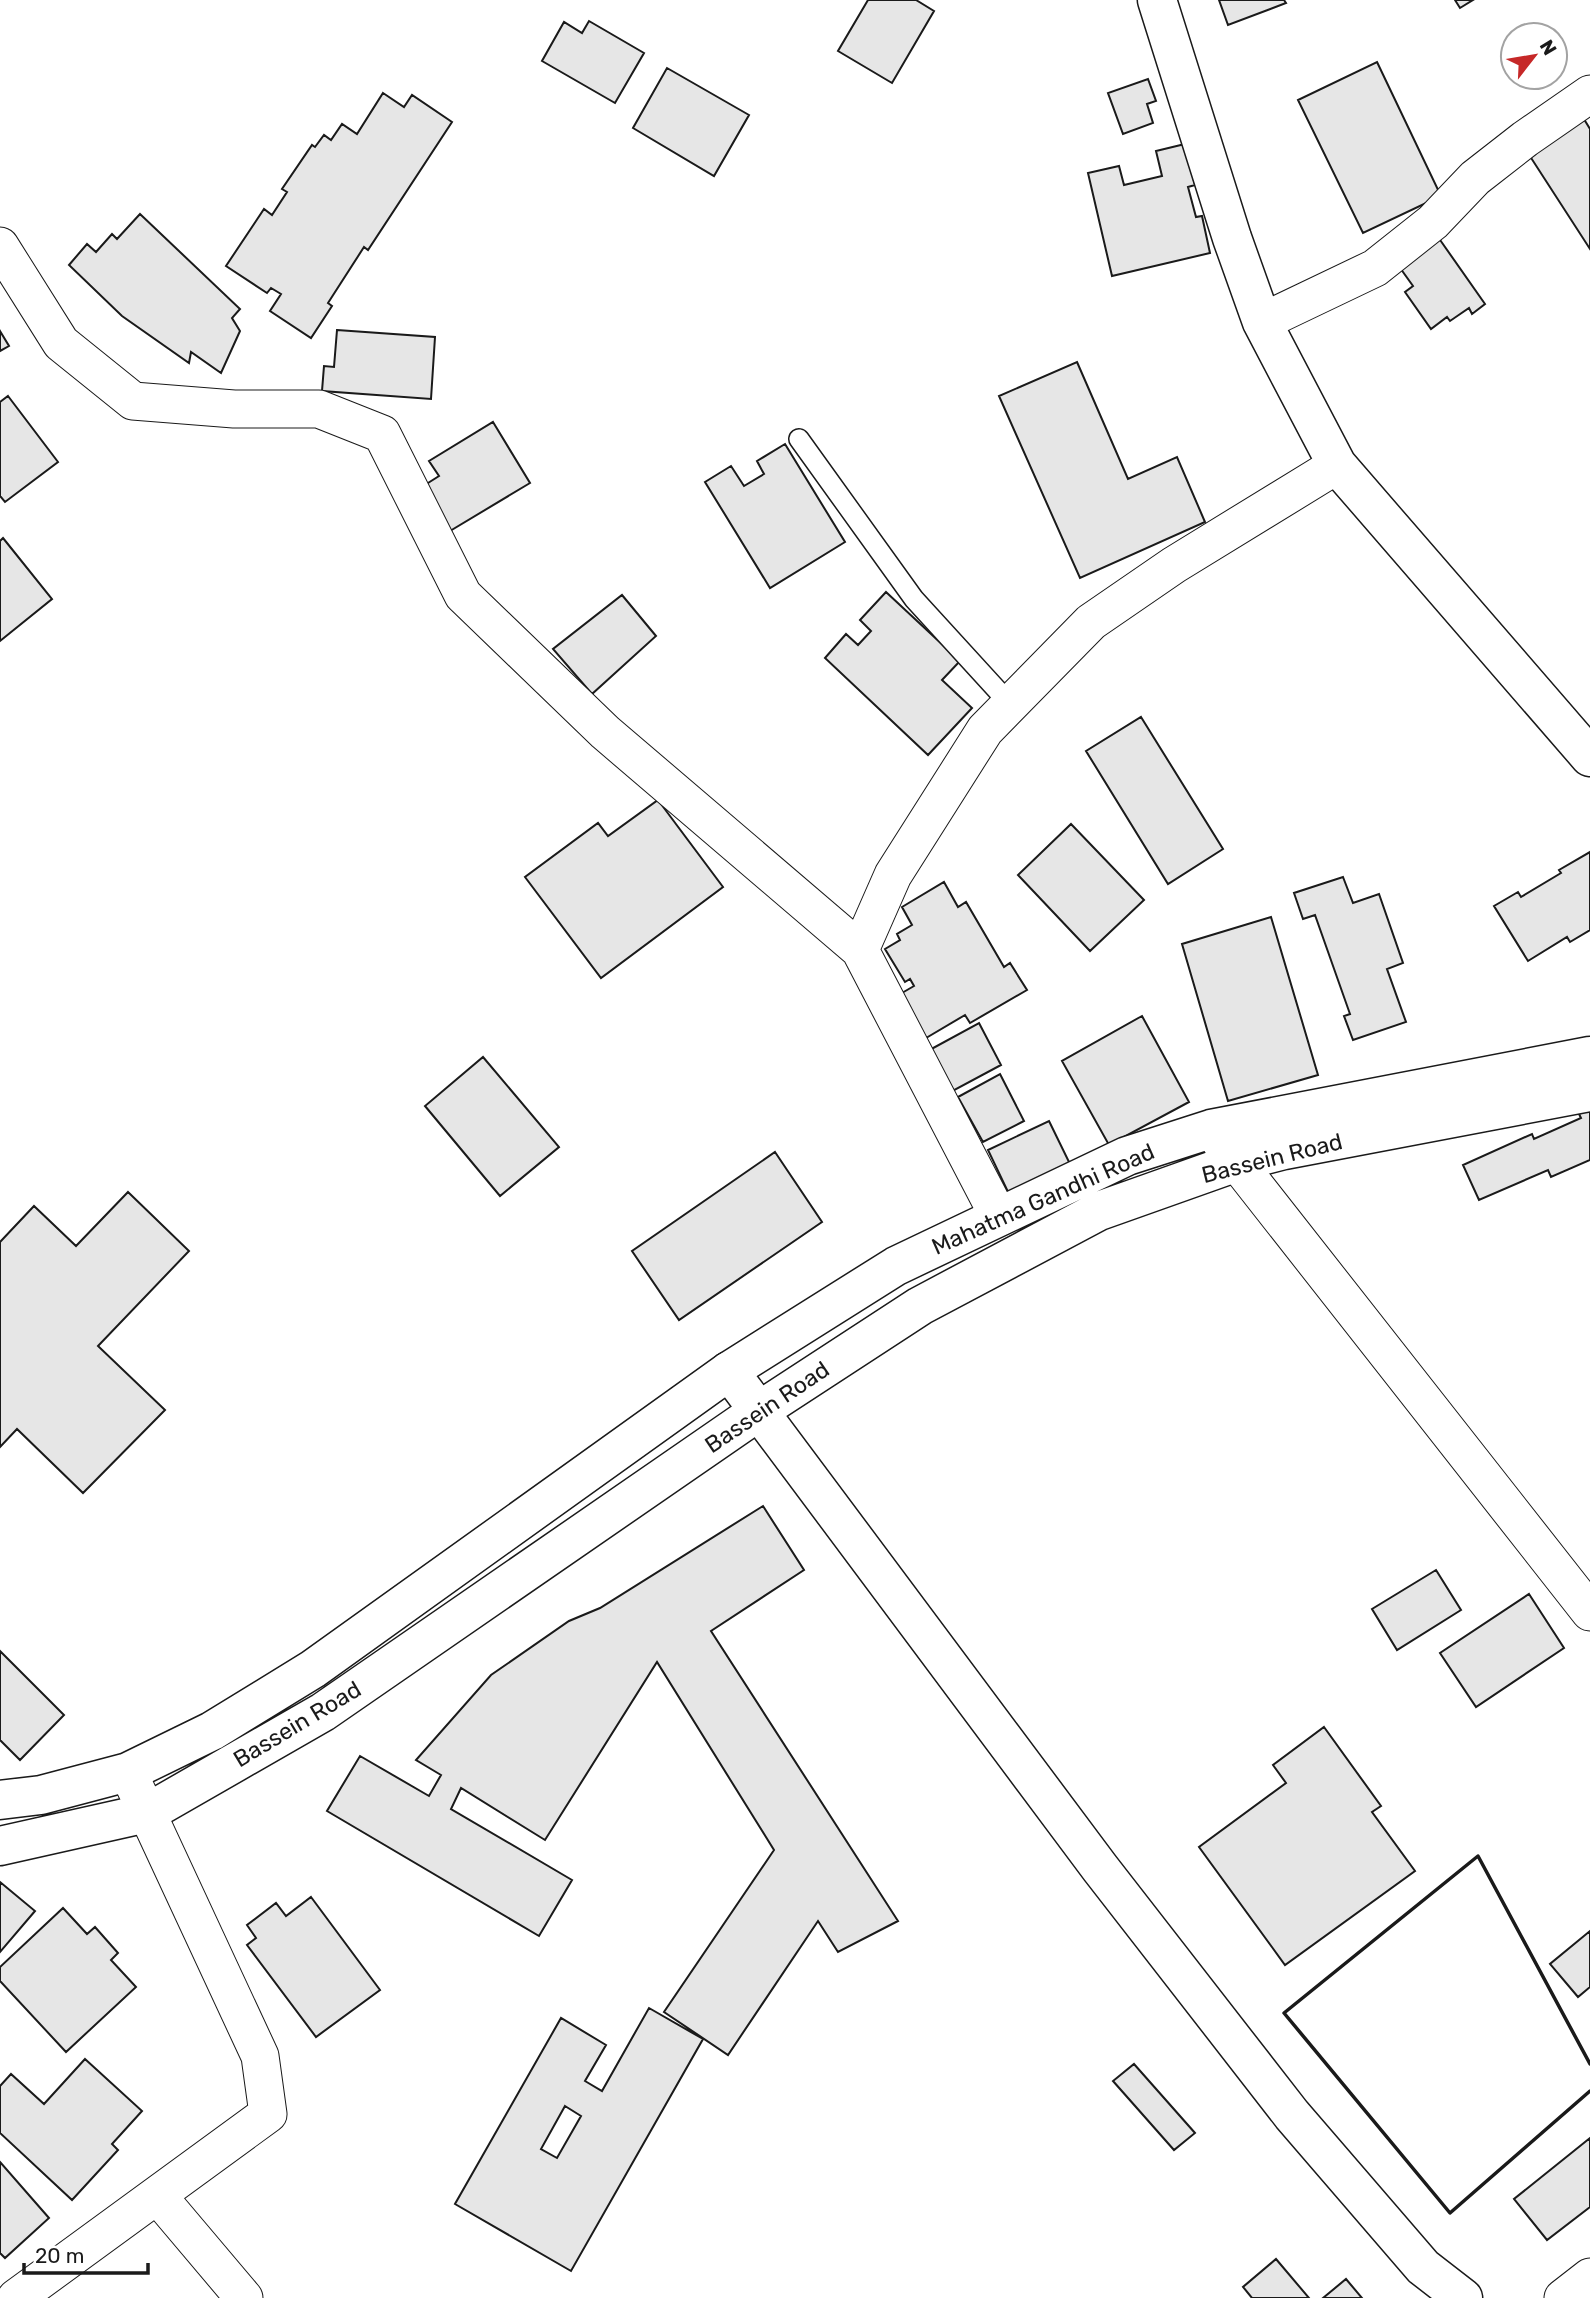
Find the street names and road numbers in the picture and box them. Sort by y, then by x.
street label: Bassein Road [1199,1127,1345,1189]
street label: Mahatma Gandhi Road [927,1137,1159,1261]
street label: Bassein Road [699,1355,835,1459]
street label: Bassein Road [228,1675,366,1773]

